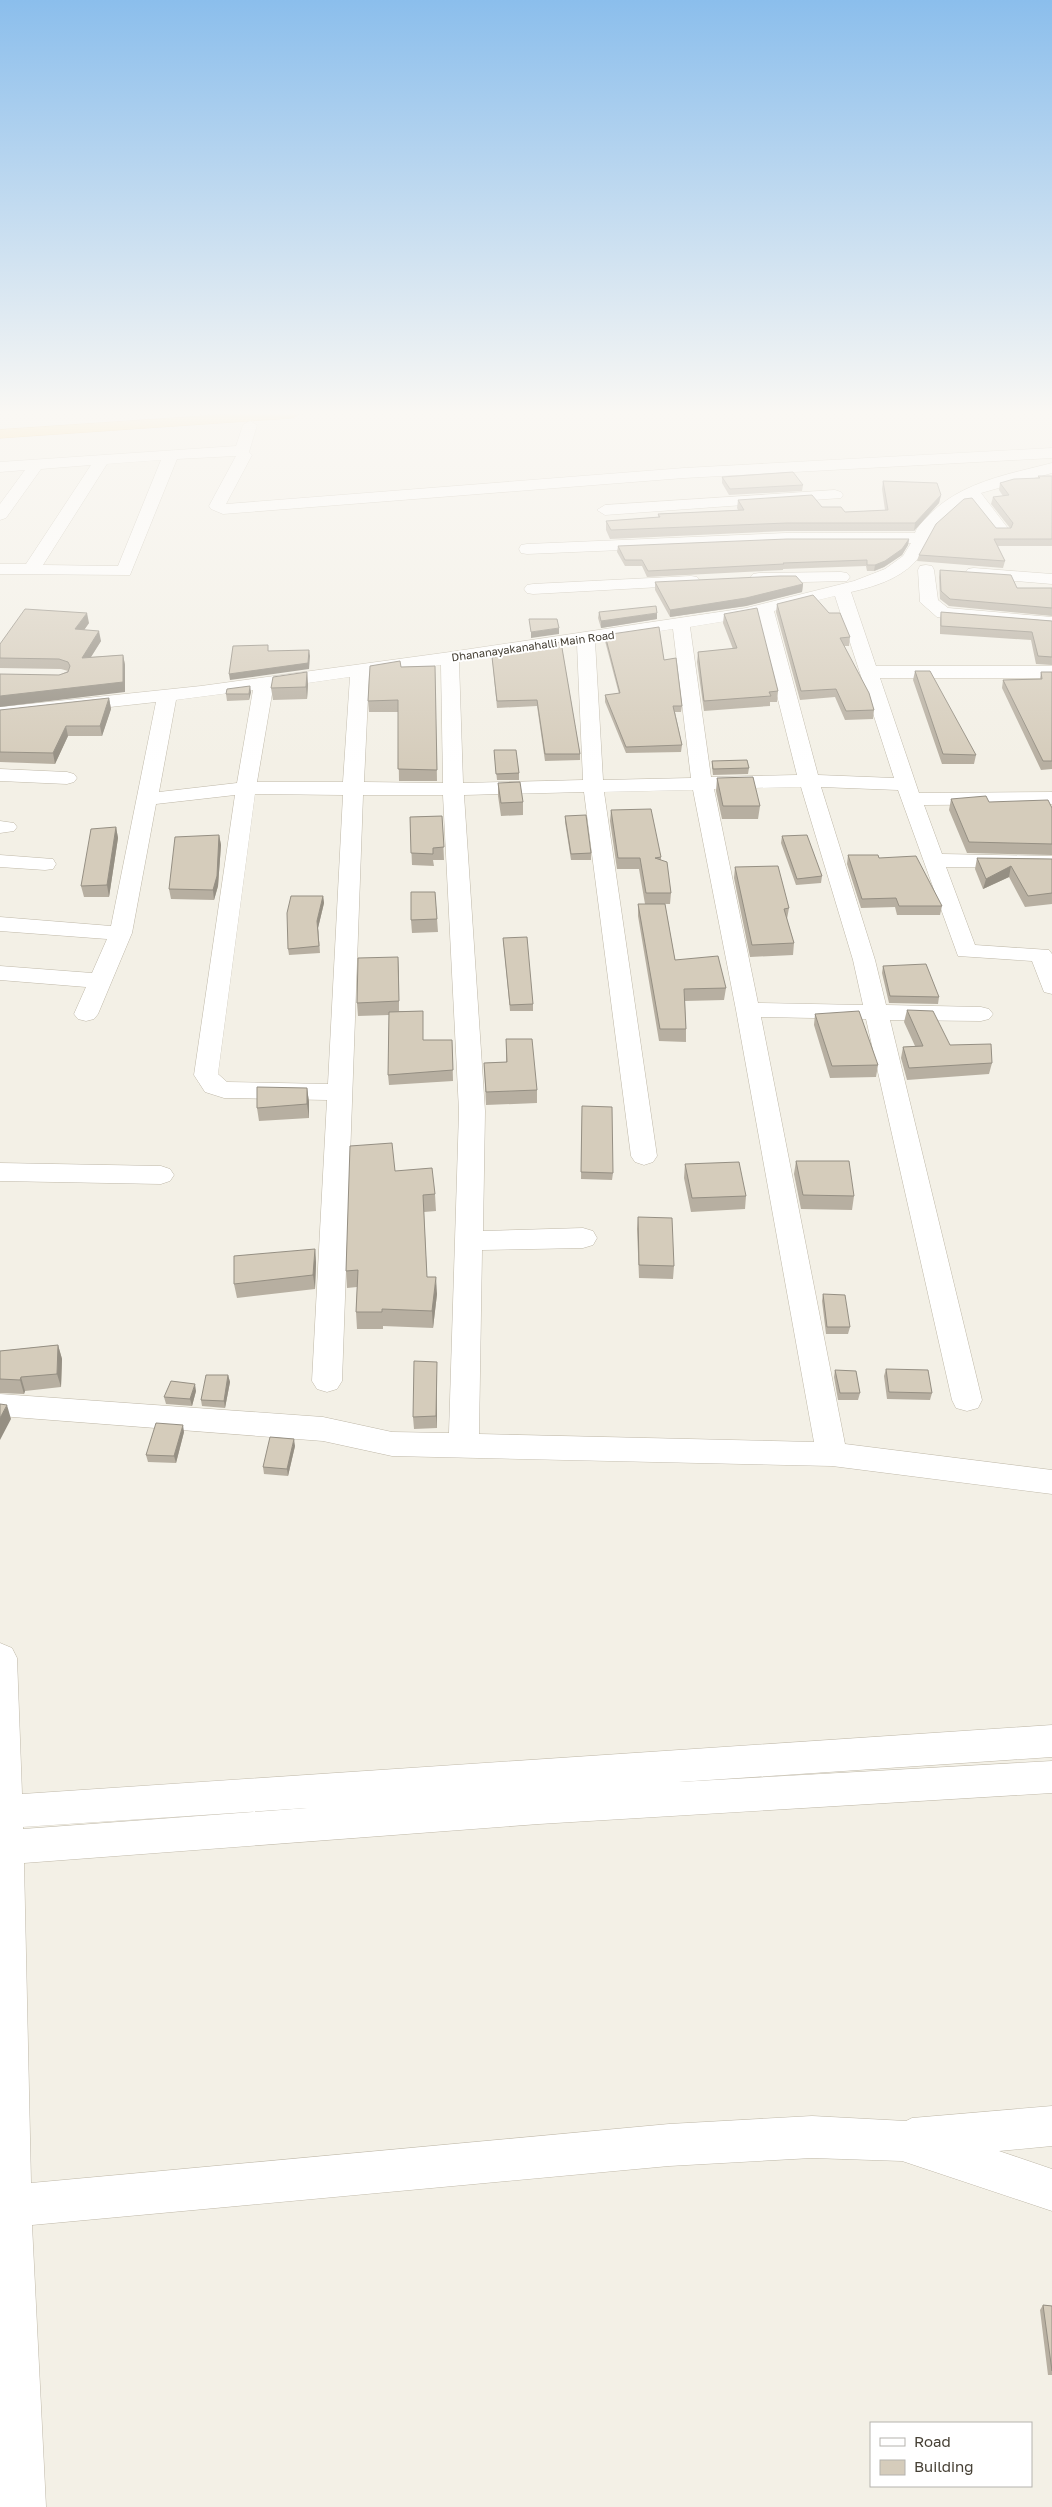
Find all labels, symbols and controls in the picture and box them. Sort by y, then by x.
street label: Dhananayakanahalli Main Road [451,628,615,663]
legend [870,2422,1032,2487]
text: Road [914,2432,951,2450]
text: Building [914,2457,974,2475]

